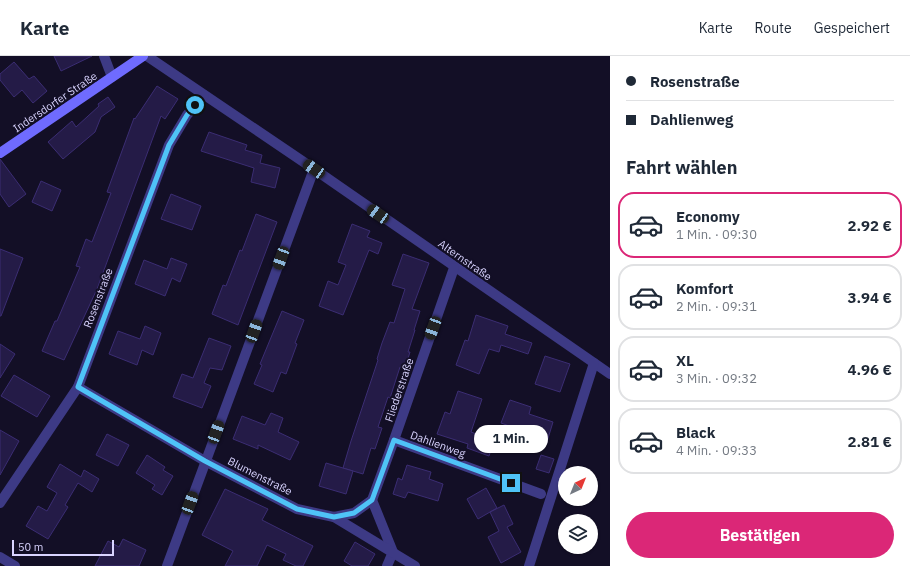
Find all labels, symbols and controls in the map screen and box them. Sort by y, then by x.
text: Karte [20,16,69,40]
text: Karte [699,19,733,37]
text: Route [755,19,792,37]
text: Gespeichert [814,19,890,37]
street label: Indersdorfer Straße [10,69,100,135]
text: Rosenstraße [650,72,740,91]
route start [186,96,204,114]
text: Dahlienweg [650,110,733,129]
text: Fahrt wählen [626,156,737,179]
car [301,157,327,181]
car [365,202,391,226]
icon: car [628,207,664,243]
text: Economy [676,207,740,226]
text: 2.92 € [847,216,892,235]
text: 1 Min. · 09:30 [676,226,757,243]
street label: Alternstraße [436,236,494,284]
car [271,245,291,271]
street label: Rosenstraße [80,266,116,330]
icon: car [628,279,664,315]
text: Komfort [676,279,734,298]
text: 3.94 € [847,288,892,307]
text: 2 Min. · 09:31 [676,298,757,315]
car [423,315,443,341]
car [244,318,264,344]
icon: car [628,351,664,387]
text: XL [676,351,694,370]
street label: Fliederstraße [382,356,416,424]
text: 4.96 € [847,360,892,379]
text: 3 Min. · 09:32 [676,370,757,387]
car [206,419,226,445]
icon: car [628,423,664,459]
text: Black [676,423,716,442]
callout: 1 Min. [474,425,548,453]
street label: Dahlienweg [408,428,468,461]
text: 1 Min. [492,430,530,447]
text: 2.81 € [847,432,892,451]
text: 4 Min. · 09:33 [676,442,757,459]
street label: Blumenstraße [225,454,295,498]
north arrow [558,466,598,506]
map controls [558,466,598,554]
route end [502,474,520,492]
car [180,490,200,516]
button: Bestätigen [626,512,894,558]
button: layers [558,514,598,554]
scale bar [12,538,114,557]
text: 50 m [18,540,43,554]

